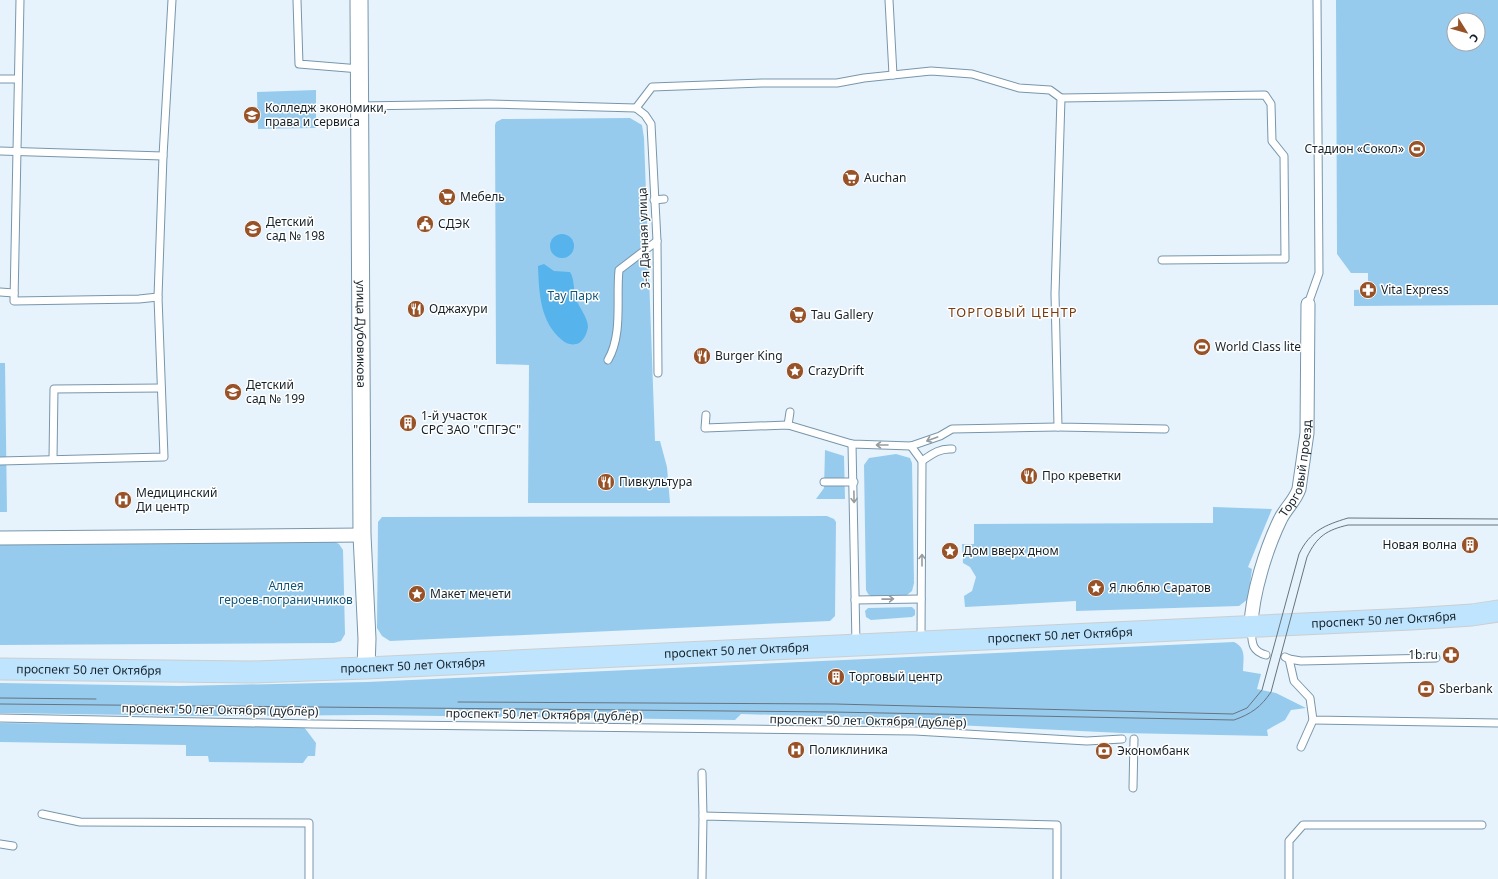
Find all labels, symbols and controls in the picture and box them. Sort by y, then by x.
north arrow [1446,12,1486,52]
text: С [1466,31,1483,46]
place label: Колледж экономики, права и сервиса [265,99,387,130]
school or university icon: Колледж экономики, права и сервиса [242,105,262,125]
sports icon: Стадион «Сокол» [1407,139,1427,159]
place label: Стадион «Сокол» [1304,140,1404,157]
supermarket icon: Auchan [841,168,861,188]
place label: Auchan [864,169,906,186]
supermarket icon: Мебель [437,187,457,207]
street label: 3-я Дачная улица [633,187,654,289]
place label: Мебель [460,188,505,205]
place label: Детский сад № 198 [266,213,325,244]
public building icon: СДЭК [415,214,435,234]
place label: СДЭК [438,215,470,232]
school or university icon: Детский сад № 198 [243,219,263,239]
street label: улица Дубовикова [353,280,370,388]
pharmacy icon: Vita Express [1358,280,1378,300]
place label: Vita Express [1381,281,1449,298]
park label: Тау Парк [547,287,599,304]
restaurant icon: Оджахури [406,299,426,319]
place label: Оджахури [429,300,488,317]
district label: ТОРГОВЫЙ ЦЕНТР [948,303,1078,321]
supermarket icon: Tau Gallery [788,305,808,325]
place label: Tau Gallery [811,306,874,323]
sports icon: World Class lite [1192,337,1212,357]
place label: World Class lite [1215,338,1301,355]
restaurant icon: Burger King [692,346,712,366]
place label: Burger King [715,347,783,364]
place icon: CrazyDrift [785,361,805,381]
place label: CrazyDrift [808,362,865,379]
place label: Детский сад № 199 [246,376,305,407]
school or university icon: Детский сад № 199 [223,382,243,402]
place label: 1-й участок СРС ЗАО "СПГЭС" [421,407,521,438]
building icon: 1-й участок СРС ЗАО "СПГЭС" [398,413,418,433]
street label: Торговый проезд [1275,419,1315,520]
one-way arrow [926,435,938,443]
one-way arrow [876,441,889,449]
restaurant icon: Про креветки [1019,466,1039,486]
place label: Про креветки [1042,467,1121,484]
restaurant icon: Пивкультура [596,472,616,492]
place label: Пивкультура [619,473,692,490]
place label: Медицинский Ди центр [136,484,217,515]
hospital icon: Медицинский Ди центр [113,490,133,510]
one-way arrow [850,490,858,503]
building icon: Новая волна [1460,535,1480,555]
place label: Новая волна [1382,536,1457,553]
place icon: Дом вверх дном [940,541,960,561]
place label: Дом вверх дном [963,542,1059,559]
one-way arrow [918,554,926,567]
park label: Аллея героев-пограничников [219,577,353,608]
place icon: Я люблю Саратов [1086,578,1106,598]
place label: Я люблю Саратов [1109,579,1211,596]
place icon: Макет мечети [407,584,427,604]
place label: Макет мечети [430,585,511,602]
one-way arrow [881,596,894,603]
street label: проспект 50 лет Октября [1311,607,1457,632]
street label: проспект 50 лет Октября [987,623,1133,647]
street label: проспект 50 лет Октября [664,638,809,662]
pharmacy icon: 1b.ru [1441,645,1461,665]
place label: 1b.ru [1408,646,1438,663]
street label: проспект 50 лет Октября [340,653,486,677]
street label: проспект 50 лет Октября [16,660,162,679]
building icon: Торговый центр [826,667,846,687]
place label: Торговый центр [849,668,943,685]
bank icon: Sberbank [1416,679,1436,699]
place label: Sberbank [1439,680,1493,697]
street label: проспект 50 лет Октября (дублёр) [121,699,319,720]
street label: проспект 50 лет Октября (дублёр) [445,704,643,725]
street label: проспект 50 лет Октября (дублёр) [769,710,967,731]
hospital icon: Поликлиника [786,740,806,760]
place label: Поликлиника [809,741,888,758]
bank icon: Экономбанк [1094,741,1114,761]
place label: Экономбанк [1117,742,1190,759]

